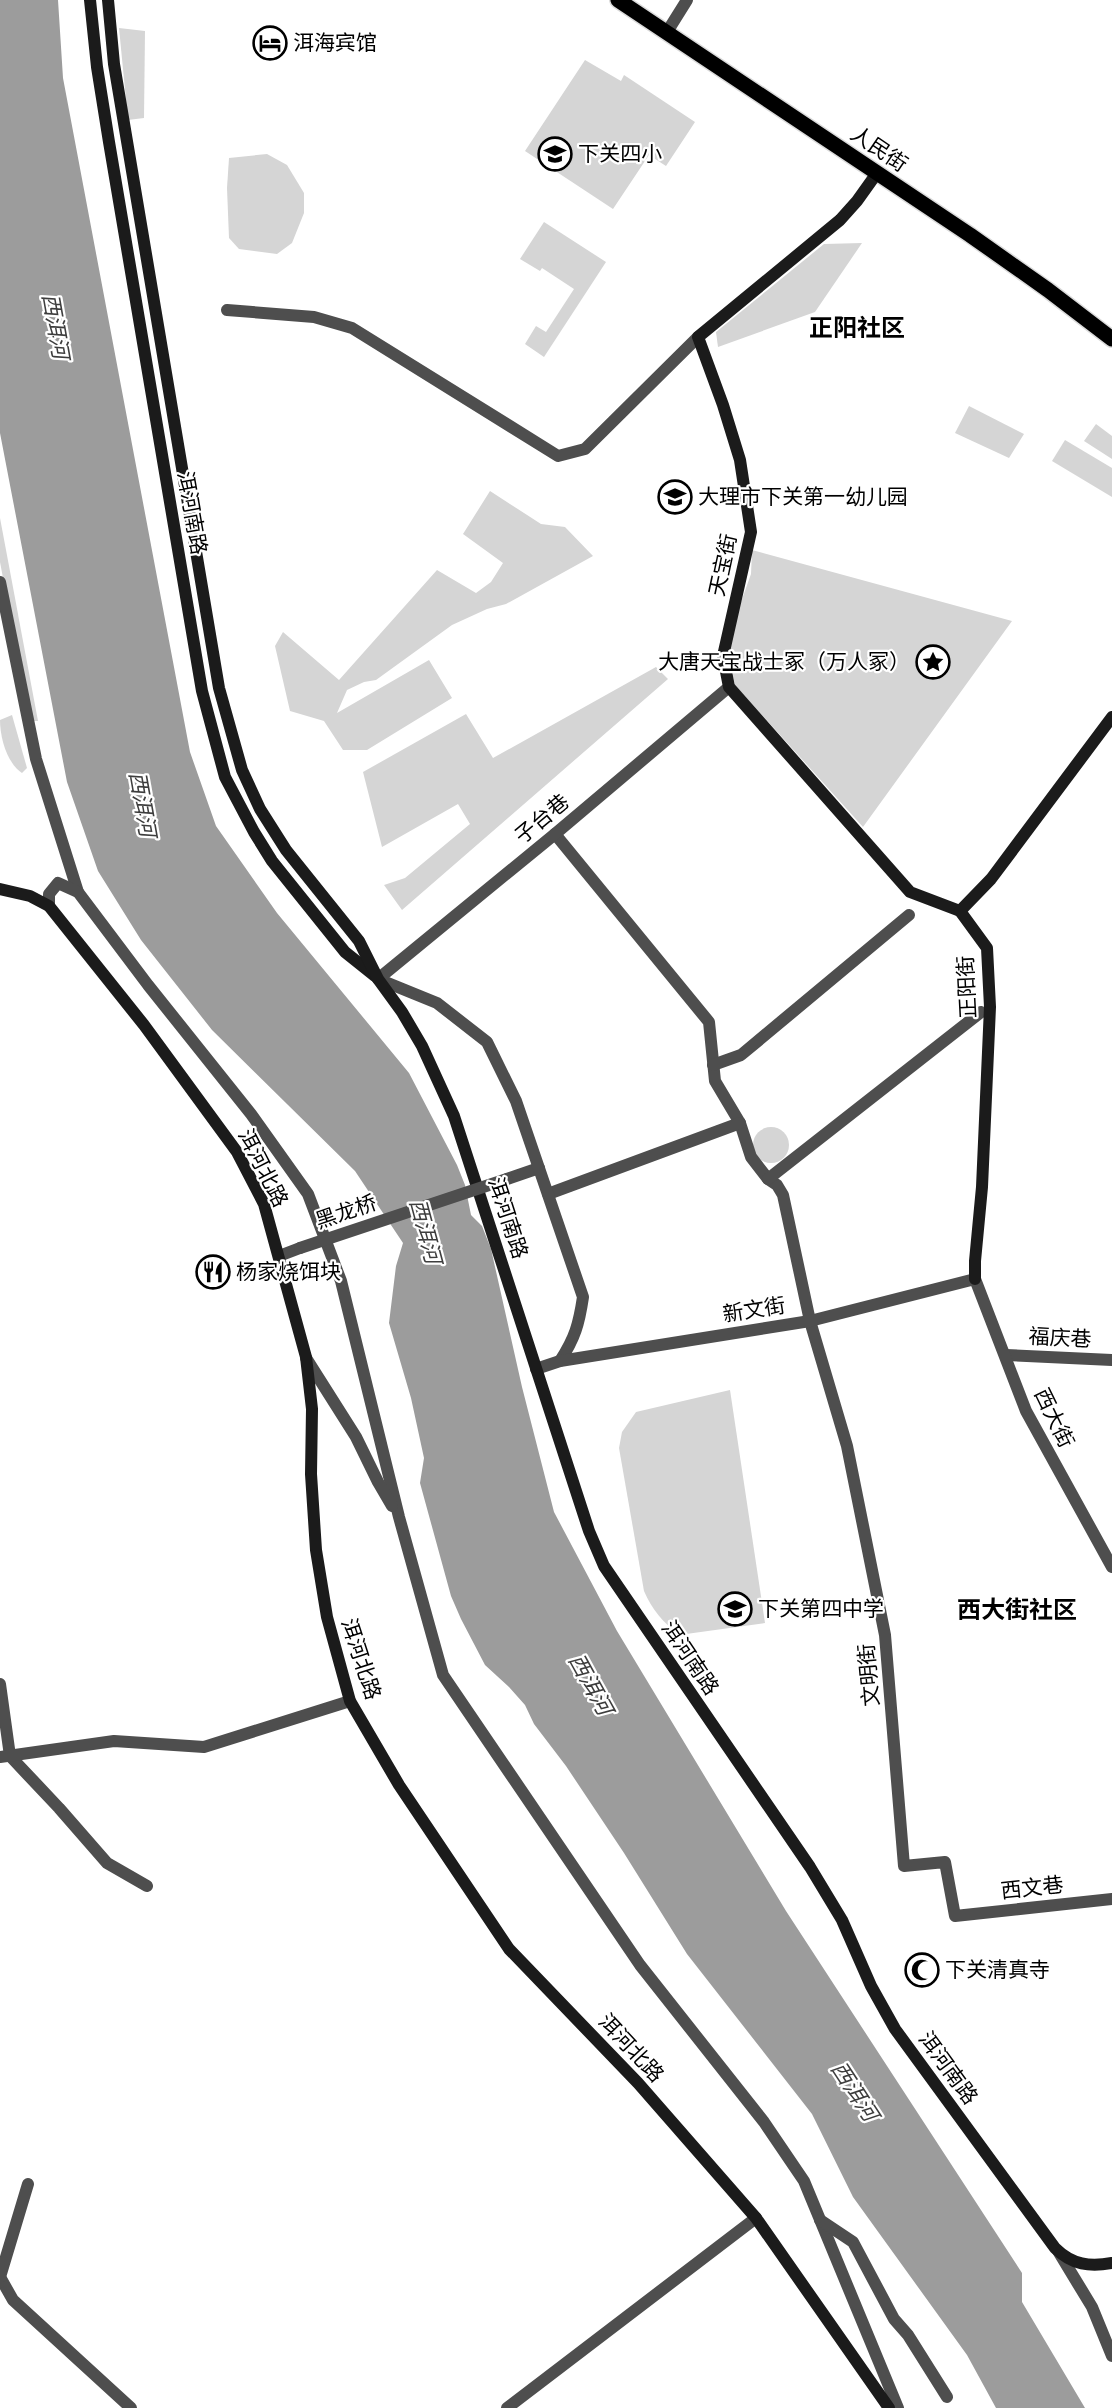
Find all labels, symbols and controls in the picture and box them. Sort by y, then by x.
hotel icon: 洱海宾馆 [252,25,288,61]
place label: 洱海宾馆 [293,32,377,54]
street label: 人民街 [847,122,911,176]
school or university icon: 下关四小 [537,136,573,172]
place label: 下关四小 [578,143,662,165]
water label: 西洱河 [38,292,73,365]
district label: 正阳社区 [809,315,905,341]
street label: 洱河南路 [174,470,210,556]
school or university icon: 大理市下关第一幼儿园 [657,479,693,515]
place label: 大理市下关第一幼儿园 [698,486,908,508]
street label: 天宝街 [706,532,740,598]
place icon: 大唐天宝战士冢（万人冢） [915,644,951,680]
place label: 大唐天宝战士冢（万人冢） [658,651,910,673]
water label: 西洱河 [125,770,160,843]
street label: 子台巷 [511,790,573,848]
street label: 正阳街 [954,955,980,1019]
street label: 洱河北路 [234,1126,292,1210]
street label: 洱河南路 [485,1175,531,1261]
street label: 黑龙桥 [313,1191,379,1233]
water label: 西洱河 [406,1196,446,1270]
restaurant icon: 杨家烧饵块 [195,1254,231,1290]
place label: 杨家烧饵块 [236,1261,341,1283]
street label: 新文街 [721,1294,787,1326]
street label: 福庆巷 [1028,1325,1092,1351]
street label: 西大街 [1030,1385,1078,1451]
school or university icon: 下关第四中学 [717,1591,753,1627]
district label: 西大街社区 [957,1597,1077,1623]
place label: 下关第四中学 [758,1598,884,1620]
street label: 洱河北路 [338,1616,384,1702]
street label: 洱河南路 [657,1617,723,1699]
street label: 文明街 [855,1643,883,1707]
water label: 西洱河 [565,1650,619,1722]
street label: 西文巷 [1000,1874,1064,1902]
mosque icon: 下关清真寺 [904,1952,940,1988]
place label: 下关清真寺 [945,1959,1050,1981]
street label: 洱河北路 [594,2010,668,2086]
street label: 洱河南路 [914,2028,982,2108]
water label: 西洱河 [827,2057,884,2129]

